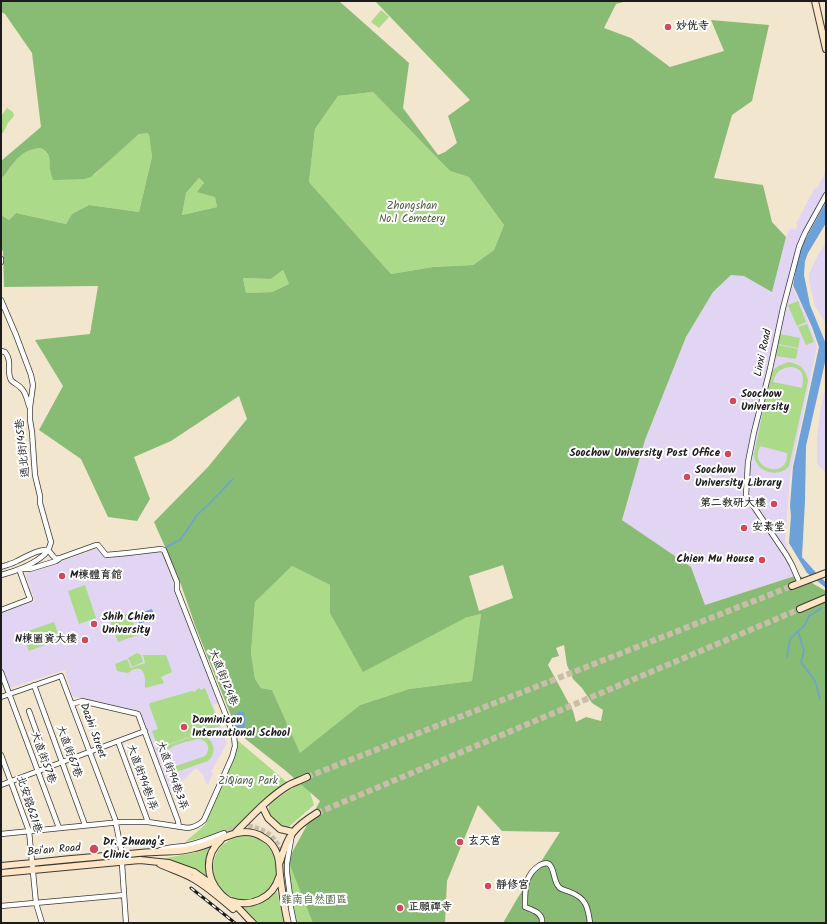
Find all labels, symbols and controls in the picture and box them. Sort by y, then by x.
place label: 妙侊寺 [676,20,709,34]
marker: 妙侊寺 [663,22,673,32]
park label: Zhongshan No.1 Cemetery [379,200,445,226]
street label: Linxi Road [753,328,775,378]
place label: Soochow University [741,388,789,414]
marker: Soochow University [728,396,738,406]
street label: 通北街145巷 [14,418,34,478]
place label: Soochow University Post Office [569,447,720,461]
marker: Soochow University Post Office [723,449,733,459]
place label: Soochow University Library [695,464,782,490]
marker: Soochow University Library [682,472,692,482]
place label: 第二教研大樓 [700,497,766,511]
marker: 第二教研大樓 [769,499,779,509]
place label: 安素堂 [752,521,785,535]
marker: 安素堂 [739,523,749,533]
place label: Chien Mu House [677,553,754,567]
marker: Chien Mu House [757,555,767,565]
place label: M棟體育館 [70,569,122,583]
marker: M棟體育館 [57,571,67,581]
place label: Shih Chien University [102,611,155,637]
marker: Shih Chien University [89,619,99,629]
place label: N棟圖資大樓 [15,633,77,647]
marker: N棟圖資大樓 [80,635,90,645]
street label: 大直街124巷 [205,648,239,708]
street label: Dazhi Street [76,702,108,760]
place label: Dominican International School [192,714,290,740]
marker: Dominican International School [179,722,189,732]
street label: 大直街67巷 [52,724,84,780]
street label: 大直街57巷 [26,730,58,786]
street label: 大直街94巷3弄 [152,740,190,812]
street label: 大直街94巷1弄 [123,743,159,813]
street label: 北安路621巷 [12,774,44,836]
park label: ZiQiang Park [218,775,278,789]
place label: 玄天宮 [468,835,501,849]
place label: Dr. Zhuang's Clinic [103,836,164,862]
marker: 玄天宮 [455,837,465,847]
street label: Bei'an Road [27,842,81,860]
marker: Dr. Zhuang's Clinic [88,843,100,855]
place label: 靜修宮 [496,879,529,893]
marker: 靜修宮 [483,881,493,891]
park label: 雞南自然園區 [281,894,347,908]
place label: 正願禪寺 [408,901,452,915]
marker: 正願禪寺 [395,903,405,913]

